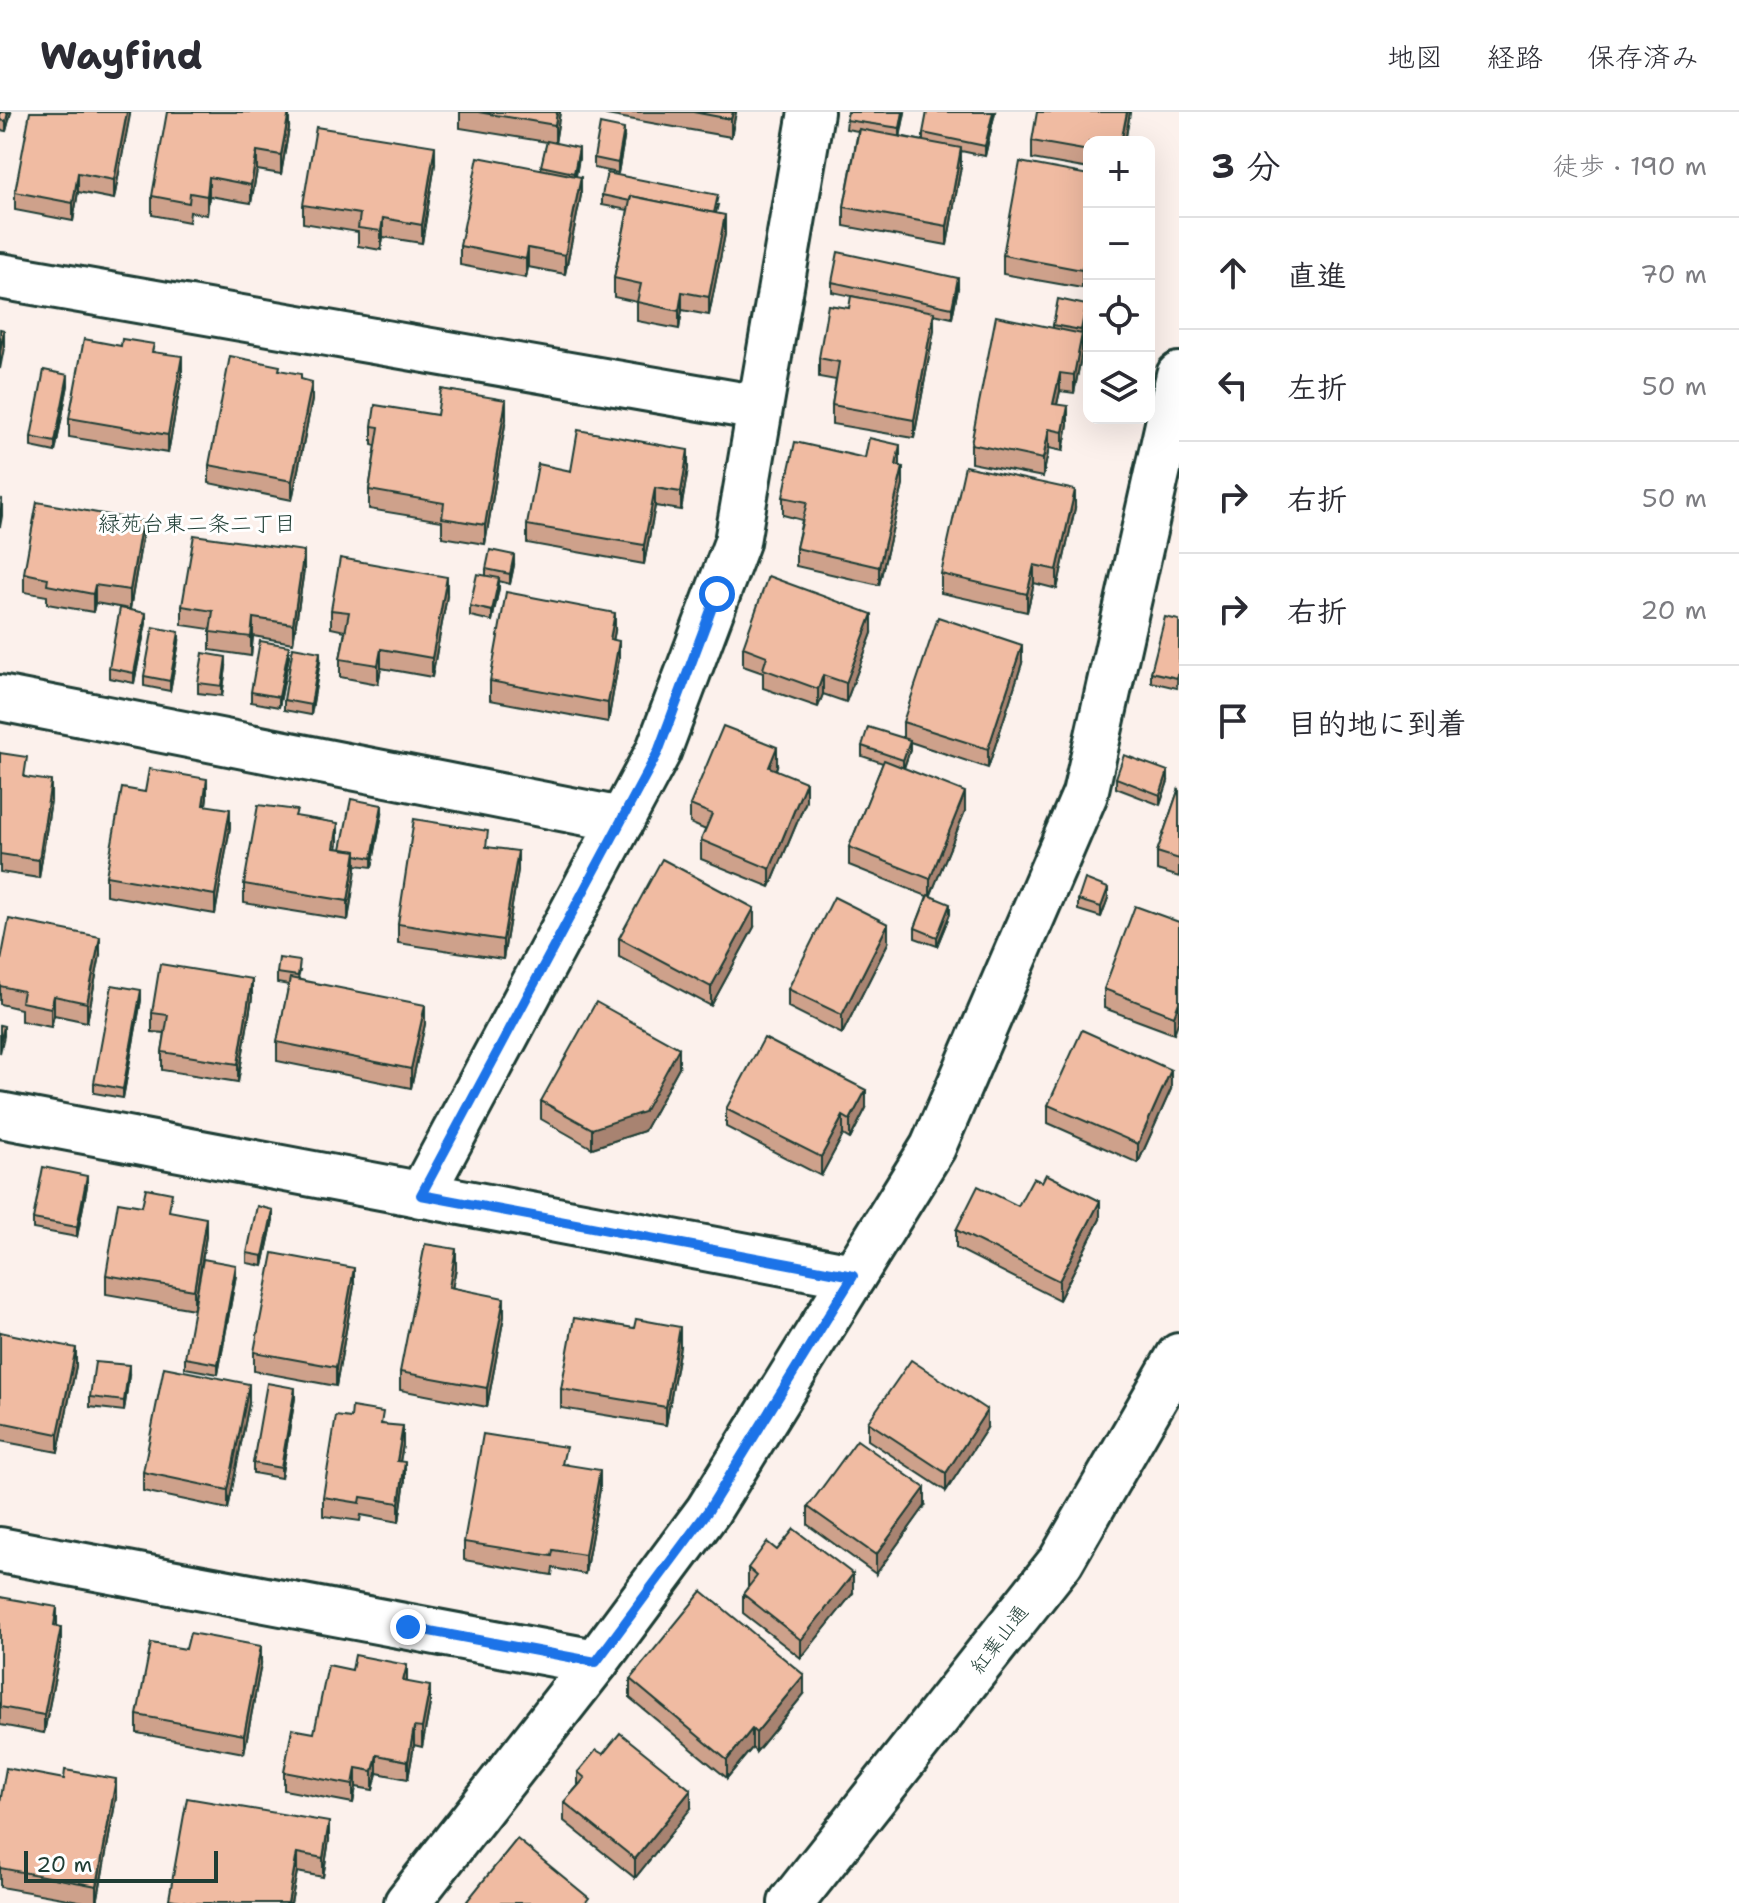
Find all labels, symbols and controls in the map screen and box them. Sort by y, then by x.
text: Wayfind [40,30,203,81]
text: 地図 [1387,38,1443,76]
text: 経路 [1487,38,1543,76]
text: 保存済み [1587,38,1699,76]
map controls [1083,136,1155,424]
button: + [1083,136,1155,208]
text: 3 分 [1211,143,1281,189]
text: 徒歩 · 190 m [1553,148,1707,183]
button: − [1083,208,1155,280]
icon: ahead [1211,251,1255,295]
text: 直進 [1287,255,1347,296]
text: 70 m [1640,256,1707,291]
button: locate [1083,280,1155,352]
button: layers [1083,352,1155,424]
icon: left [1211,363,1255,407]
text: 左折 [1287,367,1347,408]
text: 50 m [1642,368,1707,403]
icon: right [1211,475,1255,519]
text: 右折 [1287,479,1347,520]
text: 50 m [1642,480,1707,515]
district label: 緑苑台東二条二丁目 [98,509,296,538]
route start [699,576,735,612]
icon: right [1211,587,1255,631]
text: 右折 [1287,591,1347,632]
text: 20 m [1640,592,1707,627]
icon: arrive [1211,699,1255,743]
text: 目的地に到着 [1287,703,1467,744]
street label: 紅葉山通 [964,1599,1034,1679]
route end [390,1609,426,1645]
scale bar [24,1847,218,1883]
text: 20 m [36,1850,93,1879]

